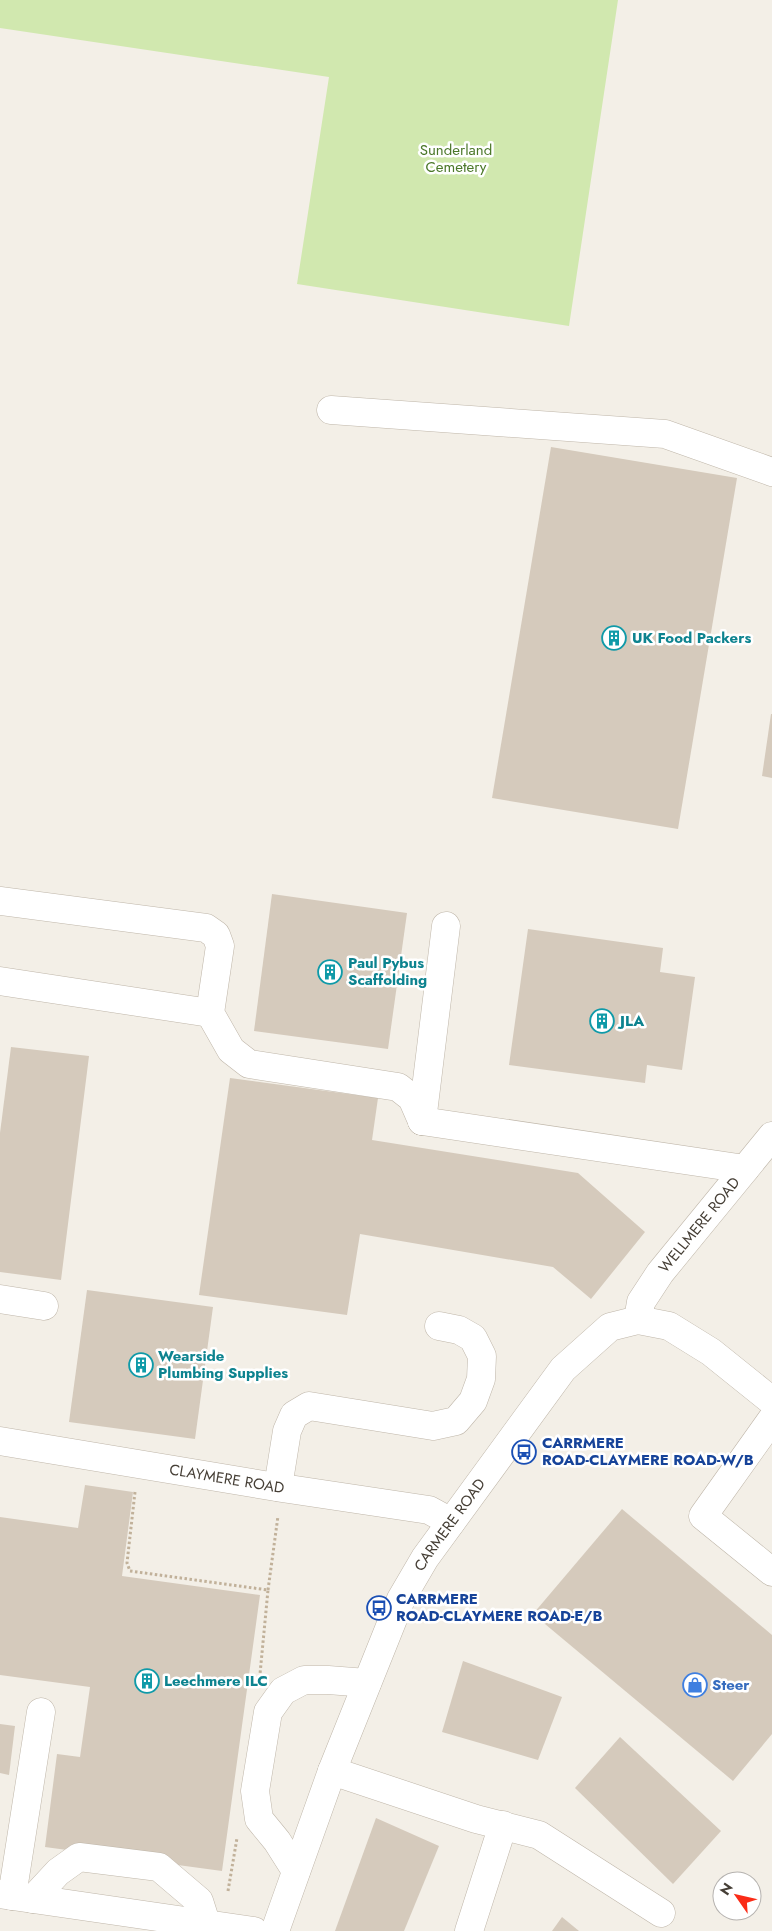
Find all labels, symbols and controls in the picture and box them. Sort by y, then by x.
park label: Sunderland Cemetery [420,139,492,178]
building icon: UK Food Packers [601,625,627,651]
place label: UK Food Packers [632,627,751,649]
place label: Paul Pybus Scaffolding [348,952,427,991]
building icon: Paul Pybus Scaffolding [317,959,343,985]
building icon: JLA [589,1008,615,1034]
place label: JLA [617,1010,645,1032]
street label: WELLMERE ROAD [653,1172,745,1278]
place label: Wearside Plumbing Supplies [158,1345,288,1384]
building icon: Wearside Plumbing Supplies [128,1352,154,1378]
place label: CARRMERE ROAD-CLAYMERE ROAD-W/B [542,1432,754,1471]
bus stop icon: CARRMERE ROAD-CLAYMERE ROAD-W/B [511,1439,537,1465]
street label: CLAYMERE ROAD [168,1458,286,1499]
street label: CARMERE ROAD [409,1474,491,1575]
place label: CARRMERE ROAD-CLAYMERE ROAD-E/B [396,1588,602,1627]
bus stop icon: CARRMERE ROAD-CLAYMERE ROAD-E/B [366,1595,392,1621]
building icon: Leechmere ILC [134,1668,160,1694]
place label: Leechmere ILC [164,1670,268,1692]
shop icon: Steer [682,1672,708,1698]
place label: Steer [712,1674,750,1696]
north arrow [712,1871,762,1921]
text: N [715,1879,738,1899]

